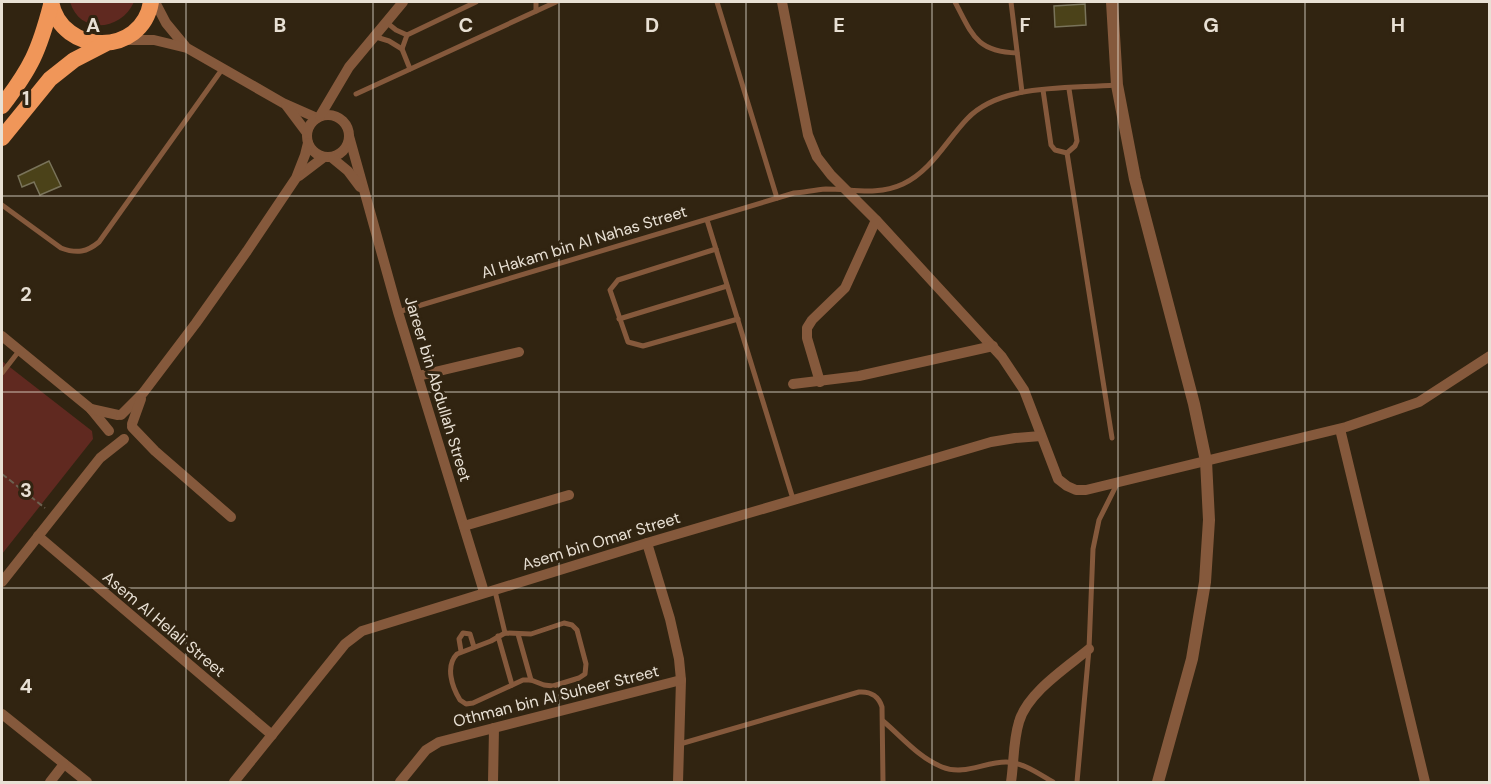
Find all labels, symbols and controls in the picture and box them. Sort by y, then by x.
text: A [86,12,100,38]
text: B [274,12,286,38]
text: C [459,12,473,38]
text: D [645,12,659,38]
text: E [833,12,845,38]
text: F [1019,12,1031,38]
text: G [1203,12,1219,38]
text: H [1391,12,1405,38]
text: 1 [22,85,30,111]
street label: Al Hakam bin Al Nahas Street [478,201,690,283]
text: 2 [20,281,32,307]
street label: Jareer bin Abdullah Street [400,294,476,484]
text: 3 [20,477,32,503]
street label: Asem bin Omar Street [519,507,683,575]
street label: Asem Al Helali Street [98,566,230,682]
street label: Othman bin Al Suheer Street [451,660,661,732]
text: 4 [20,673,33,699]

